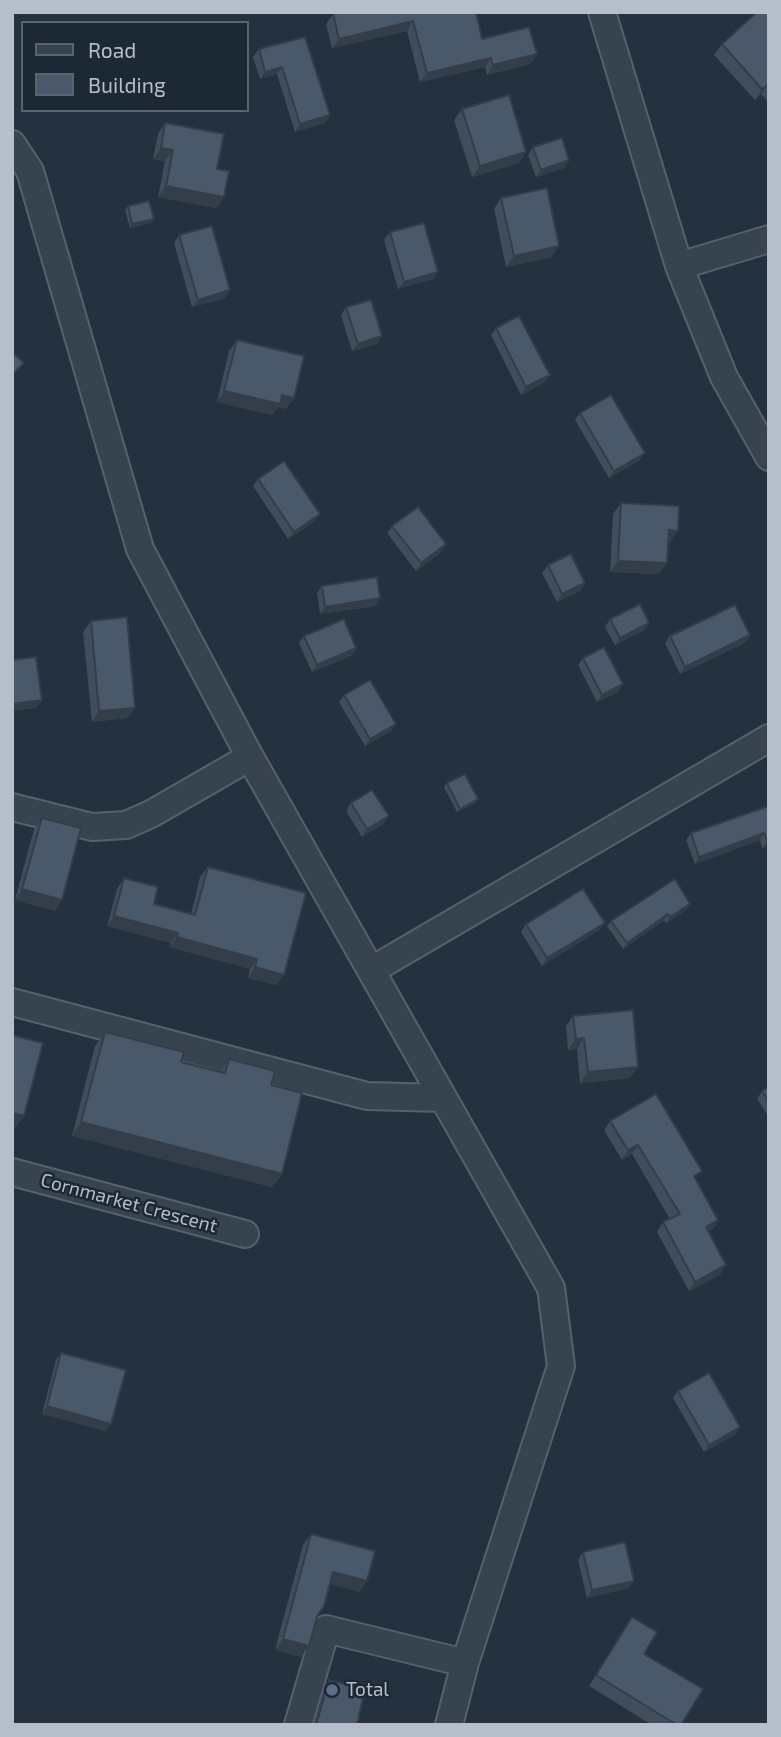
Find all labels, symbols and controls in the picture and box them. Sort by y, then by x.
legend [21,21,248,112]
text: Road [88,37,136,62]
text: Building [88,72,166,97]
street label: Cornmarket Crescent [38,1168,220,1238]
place label: Total [346,1679,389,1701]
marker: Total [324,1682,340,1698]

